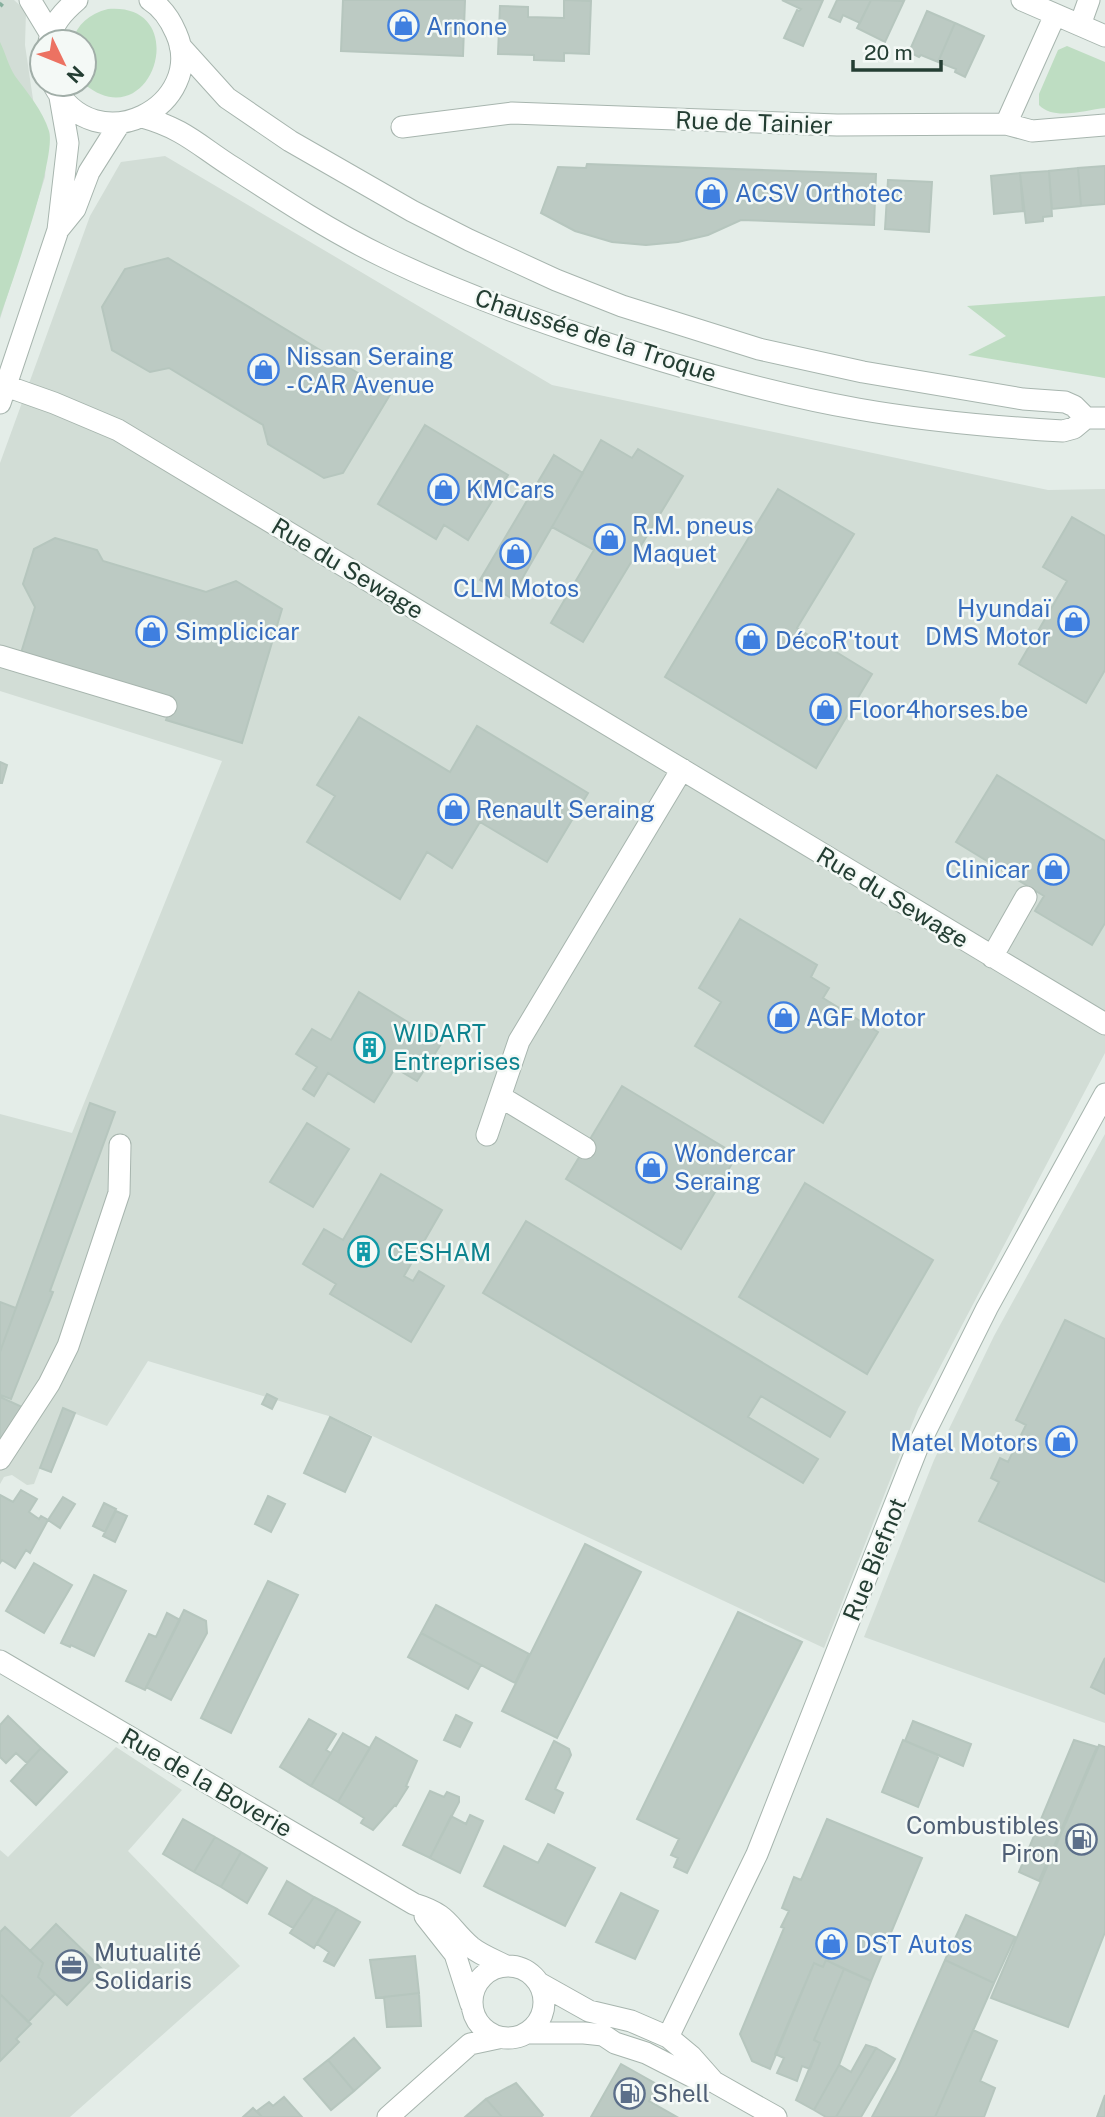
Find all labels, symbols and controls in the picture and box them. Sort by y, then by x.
shop icon: Arnone [386,9,420,43]
place label: Arnone [426,12,507,40]
north arrow [28,28,98,98]
scale bar [853,28,940,72]
text: 20 m [864,40,913,65]
text: N [62,62,89,88]
street label: Rue de Tainier [675,105,833,139]
shop icon: ACSV Orthotec [695,176,729,210]
place label: ACSV Orthotec [735,179,904,207]
street label: Chaussée de la Troque [472,283,720,387]
place label: Nissan Seraing - CAR Avenue [286,342,454,398]
shop icon: Nissan Seraing - CAR Avenue [246,353,280,387]
shop icon: KMCars [426,472,460,506]
place label: KMCars [466,475,555,503]
place label: R.M. pneus Maquet [632,511,754,567]
street label: Rue du Sewage [267,512,429,624]
shop icon: R.M. pneus Maquet [592,522,626,556]
shop icon: CLM Motos [499,537,533,571]
place label: CLM Motos [453,574,579,602]
place label: Hyundaï DMS Motor [925,594,1052,650]
shop icon: Hyundaï DMS Motor [1057,605,1091,639]
shop icon: Simplicicar [135,614,169,648]
place label: Simplicicar [175,617,300,645]
shop icon: DécoR'tout [735,623,769,657]
place label: DécoR'tout [775,626,899,654]
shop icon: Floor4horses.be [808,692,842,726]
place label: Floor4horses.be [848,695,1028,723]
shop icon: Renault Seraing [436,792,470,826]
place label: Renault Seraing [476,795,655,823]
street label: Rue du Sewage [812,841,974,953]
shop icon: Clinicar [1036,852,1070,886]
place label: Clinicar [945,855,1030,883]
shop icon: AGF Motor [766,1000,800,1034]
place label: AGF Motor [806,1003,926,1031]
place label: WIDART Entreprises [393,1019,520,1075]
building icon: WIDART Entreprises [353,1030,387,1064]
place label: Wondercar Seraing [674,1139,796,1195]
shop icon: Wondercar Seraing [634,1150,668,1184]
building icon: CESHAM [347,1235,381,1269]
place label: CESHAM [387,1238,491,1266]
shop icon: Matel Motors [1044,1425,1078,1459]
place label: Matel Motors [890,1428,1038,1456]
street label: Rue Biefnot [837,1493,911,1625]
street label: Rue de la Boverie [117,1722,297,1842]
place label: Combustibles Piron [906,1811,1059,1867]
fuel station icon: Combustibles Piron [1065,1822,1099,1856]
shop icon: DST Autos [815,1927,849,1961]
place label: DST Autos [855,1930,973,1958]
place label: Mutualité Solidaris [94,1938,201,1994]
office icon: Mutualité Solidaris [54,1949,88,1983]
fuel station icon: Shell [612,2076,646,2110]
place label: Shell [652,2079,710,2107]

